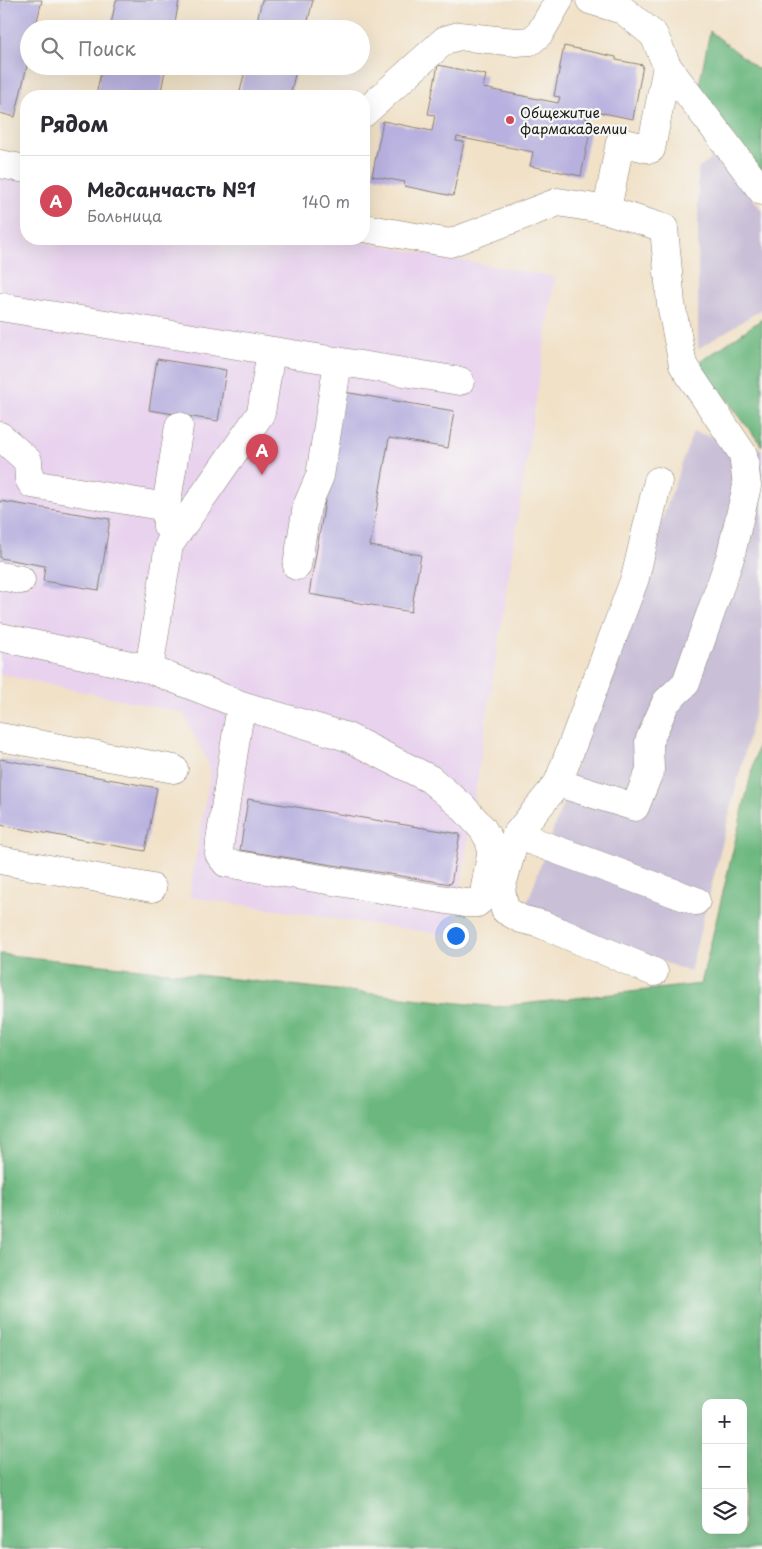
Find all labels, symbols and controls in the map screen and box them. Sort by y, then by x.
search box [20,20,370,75]
icon: search [38,34,66,62]
text: Поиск [78,34,136,62]
place label: Общежитие фармакадемии [520,102,627,139]
text: Рядом [40,107,108,139]
marker: Общежитие фармакадемии [504,114,516,126]
text: Медсанчасть №1 [87,175,256,203]
text: A [50,189,62,213]
text: 140 m [302,189,350,213]
text: Больница [87,203,162,227]
pin: A [246,434,278,475]
your location [443,923,469,949]
map controls [702,1399,747,1534]
button: + [702,1399,747,1444]
button: − [702,1444,747,1489]
button: layers [702,1489,747,1534]

